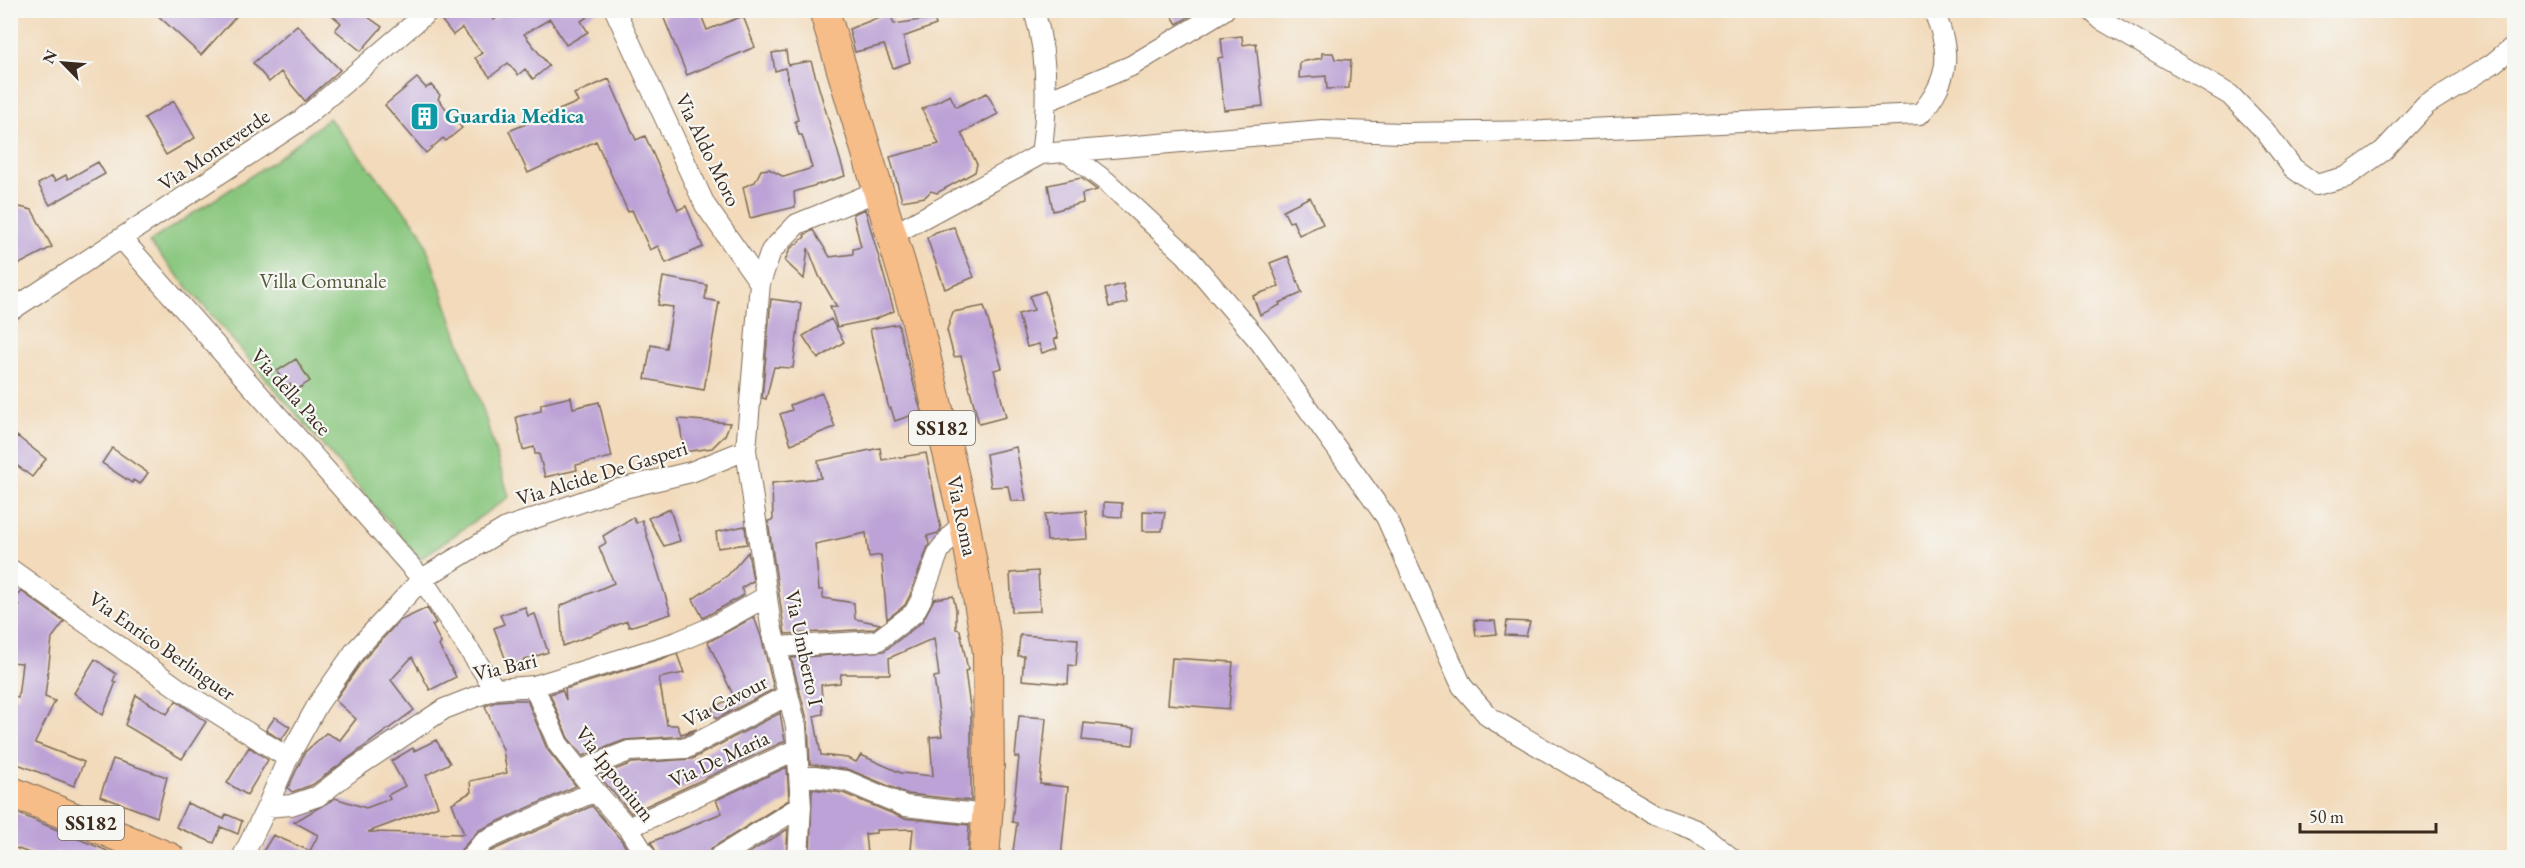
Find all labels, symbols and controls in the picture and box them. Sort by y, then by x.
north arrow [33,33,93,93]
text: N [38,47,62,67]
street label: Via Aldo Moro [669,89,747,211]
building icon: Guardia Medica [408,100,440,132]
street label: Via Monteverde [153,102,275,197]
place label: Guardia Medica [445,102,585,129]
park label: Villa Comunale [260,267,386,294]
street label: Via della Pace [245,342,338,441]
road number: SS182 [909,411,975,445]
street label: Via Alcide De Gasperi [513,434,691,511]
street label: Via Roma [941,473,984,559]
street label: Via Enrico Berlinguer [84,585,241,706]
street label: Via Umberto I [779,588,830,708]
street label: Via Bari [471,646,539,687]
street label: Via Cavour [678,668,772,733]
street label: Via Ipponium [570,720,661,827]
street label: Via De Maria [665,723,774,793]
scale bar [2300,796,2436,834]
text: 50 m [2309,805,2344,828]
road number: SS182 [58,806,124,840]

